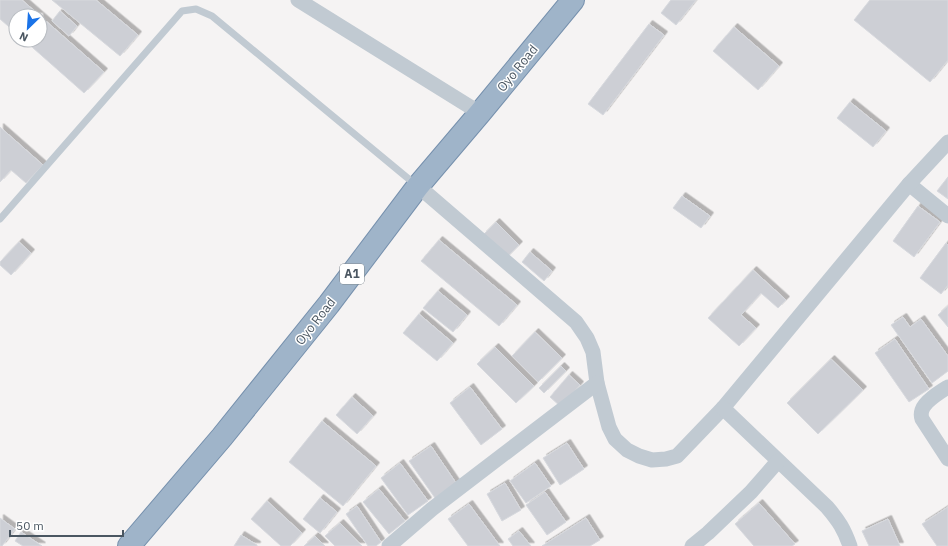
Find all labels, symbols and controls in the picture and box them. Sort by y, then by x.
north arrow [8,8,48,48]
text: N [17,29,30,45]
street label: Oyo Road [493,41,542,95]
road number: A1 [340,264,364,284]
street label: Oyo Road [291,294,339,349]
scale bar [10,512,123,538]
text: 50 m [16,518,44,533]

